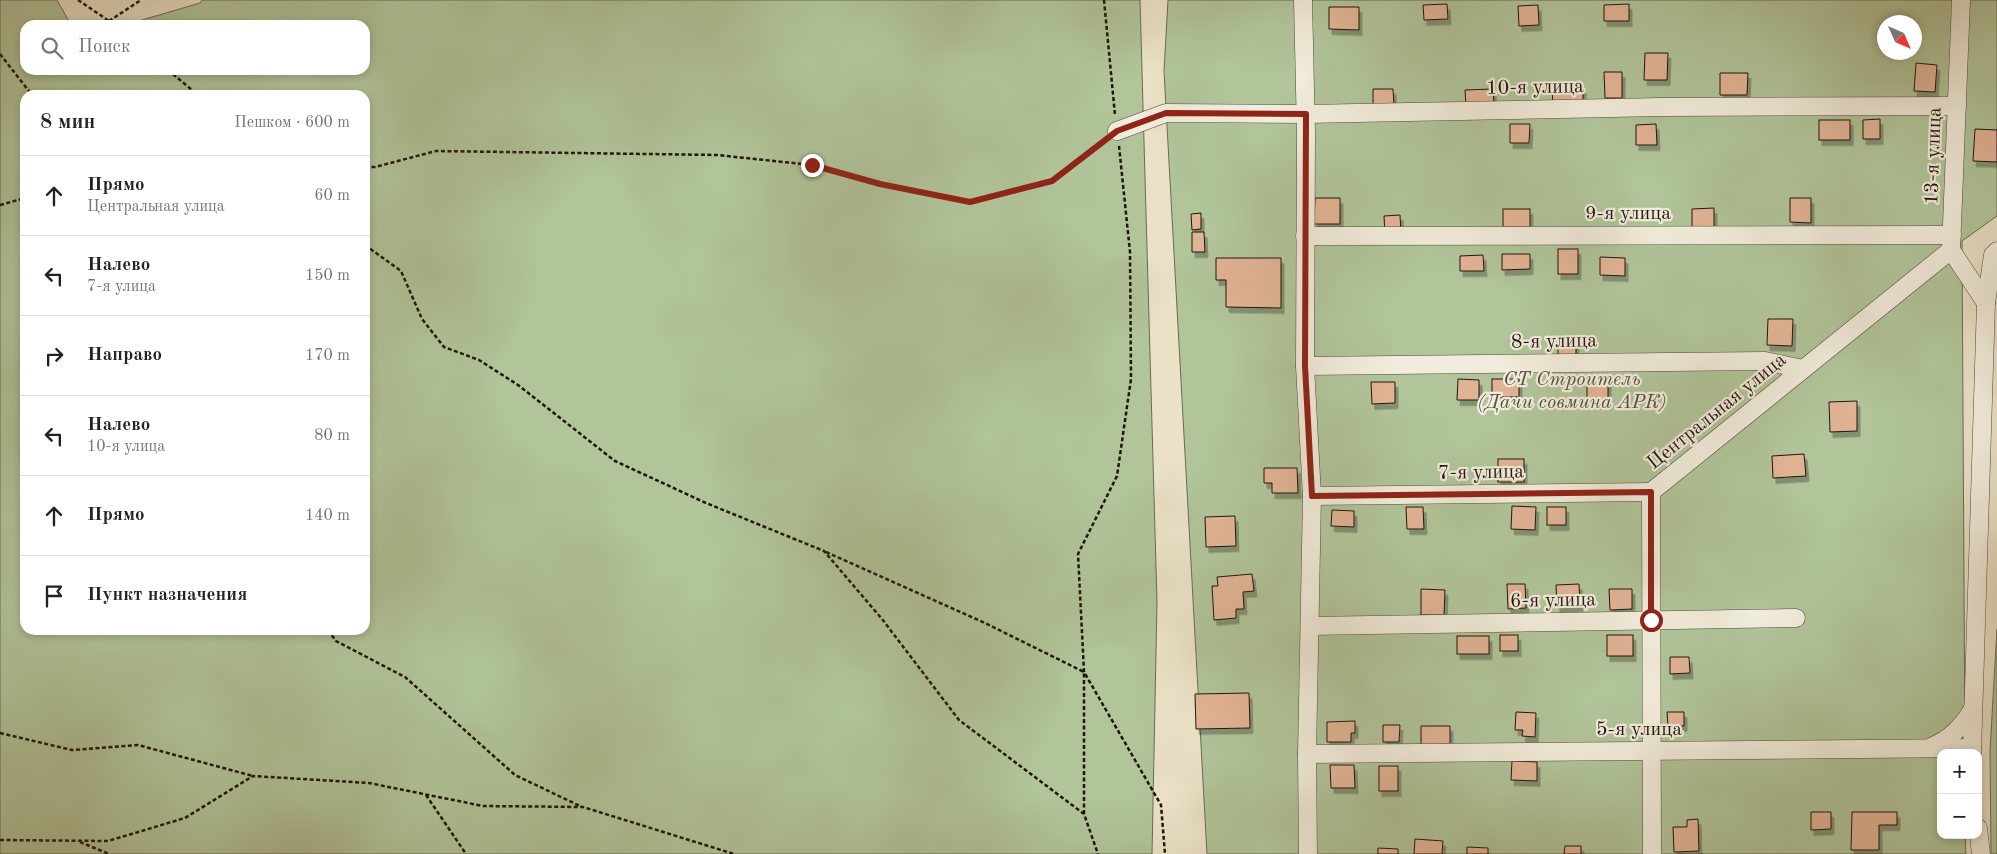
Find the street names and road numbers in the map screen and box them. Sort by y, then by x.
street label: 10-я улица [1486,77,1584,99]
street label: 13-я улица [1922,107,1946,205]
street label: 9-я улица [1585,204,1671,224]
street label: 8-я улица [1511,331,1597,353]
street label: Центральная улица [1644,350,1790,474]
street label: 7-я улица [1438,462,1524,484]
street label: 6-я улица [1510,590,1596,612]
street label: 5-я улица [1596,720,1682,740]

